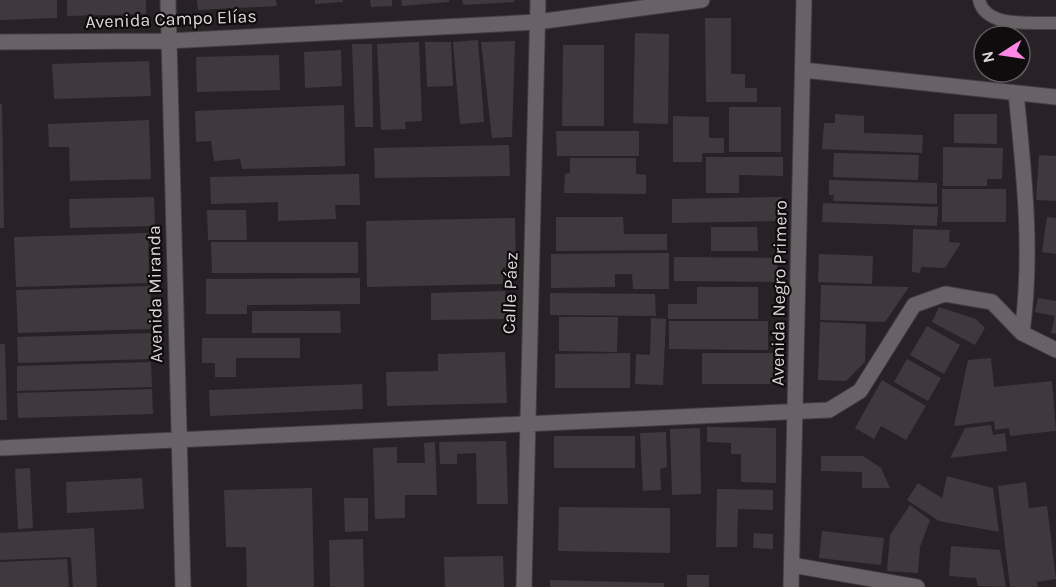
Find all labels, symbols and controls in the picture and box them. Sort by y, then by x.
street label: Avenida Campo Elías [85,5,257,33]
north arrow [972,24,1032,84]
text: N [977,49,998,65]
street label: Avenida Negro Primero [766,200,792,386]
street label: Avenida Miranda [143,225,167,363]
street label: Calle Páez [498,252,522,334]

